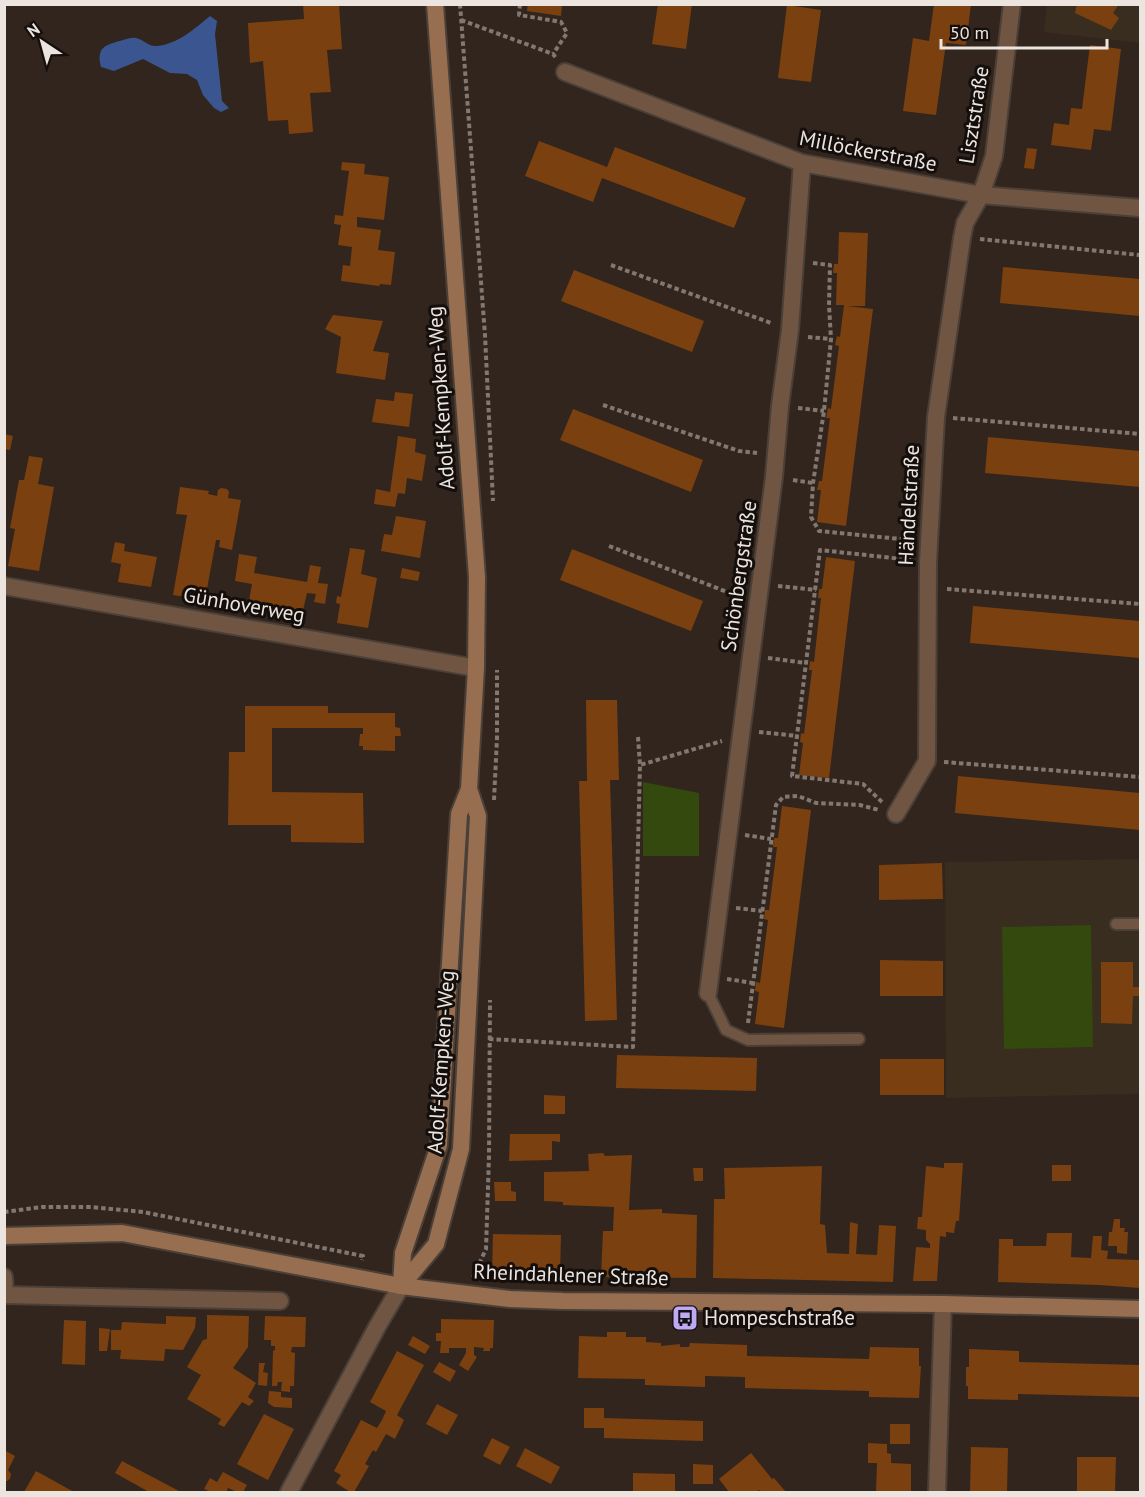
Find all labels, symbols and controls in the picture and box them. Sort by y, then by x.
north arrow [12,12,72,72]
scale bar [941,12,1108,50]
text: N [23,19,43,41]
text: 50 m [950,21,989,44]
street label: Lisztstraße [952,64,995,166]
street label: Millöckerstraße [797,124,939,177]
street label: Adolf-Kempken-Weg [421,305,460,491]
street label: Händelstraße [892,444,925,566]
street label: Schönbergstraße [715,499,762,653]
street label: Günhoverweg [181,581,307,628]
street label: Adolf-Kempken-Weg [421,969,460,1155]
street label: Rheindahlener Straße [473,1258,669,1291]
bus stop icon: Hompeschstraße [670,1303,700,1333]
place label: Hompeschstraße [704,1304,855,1331]

